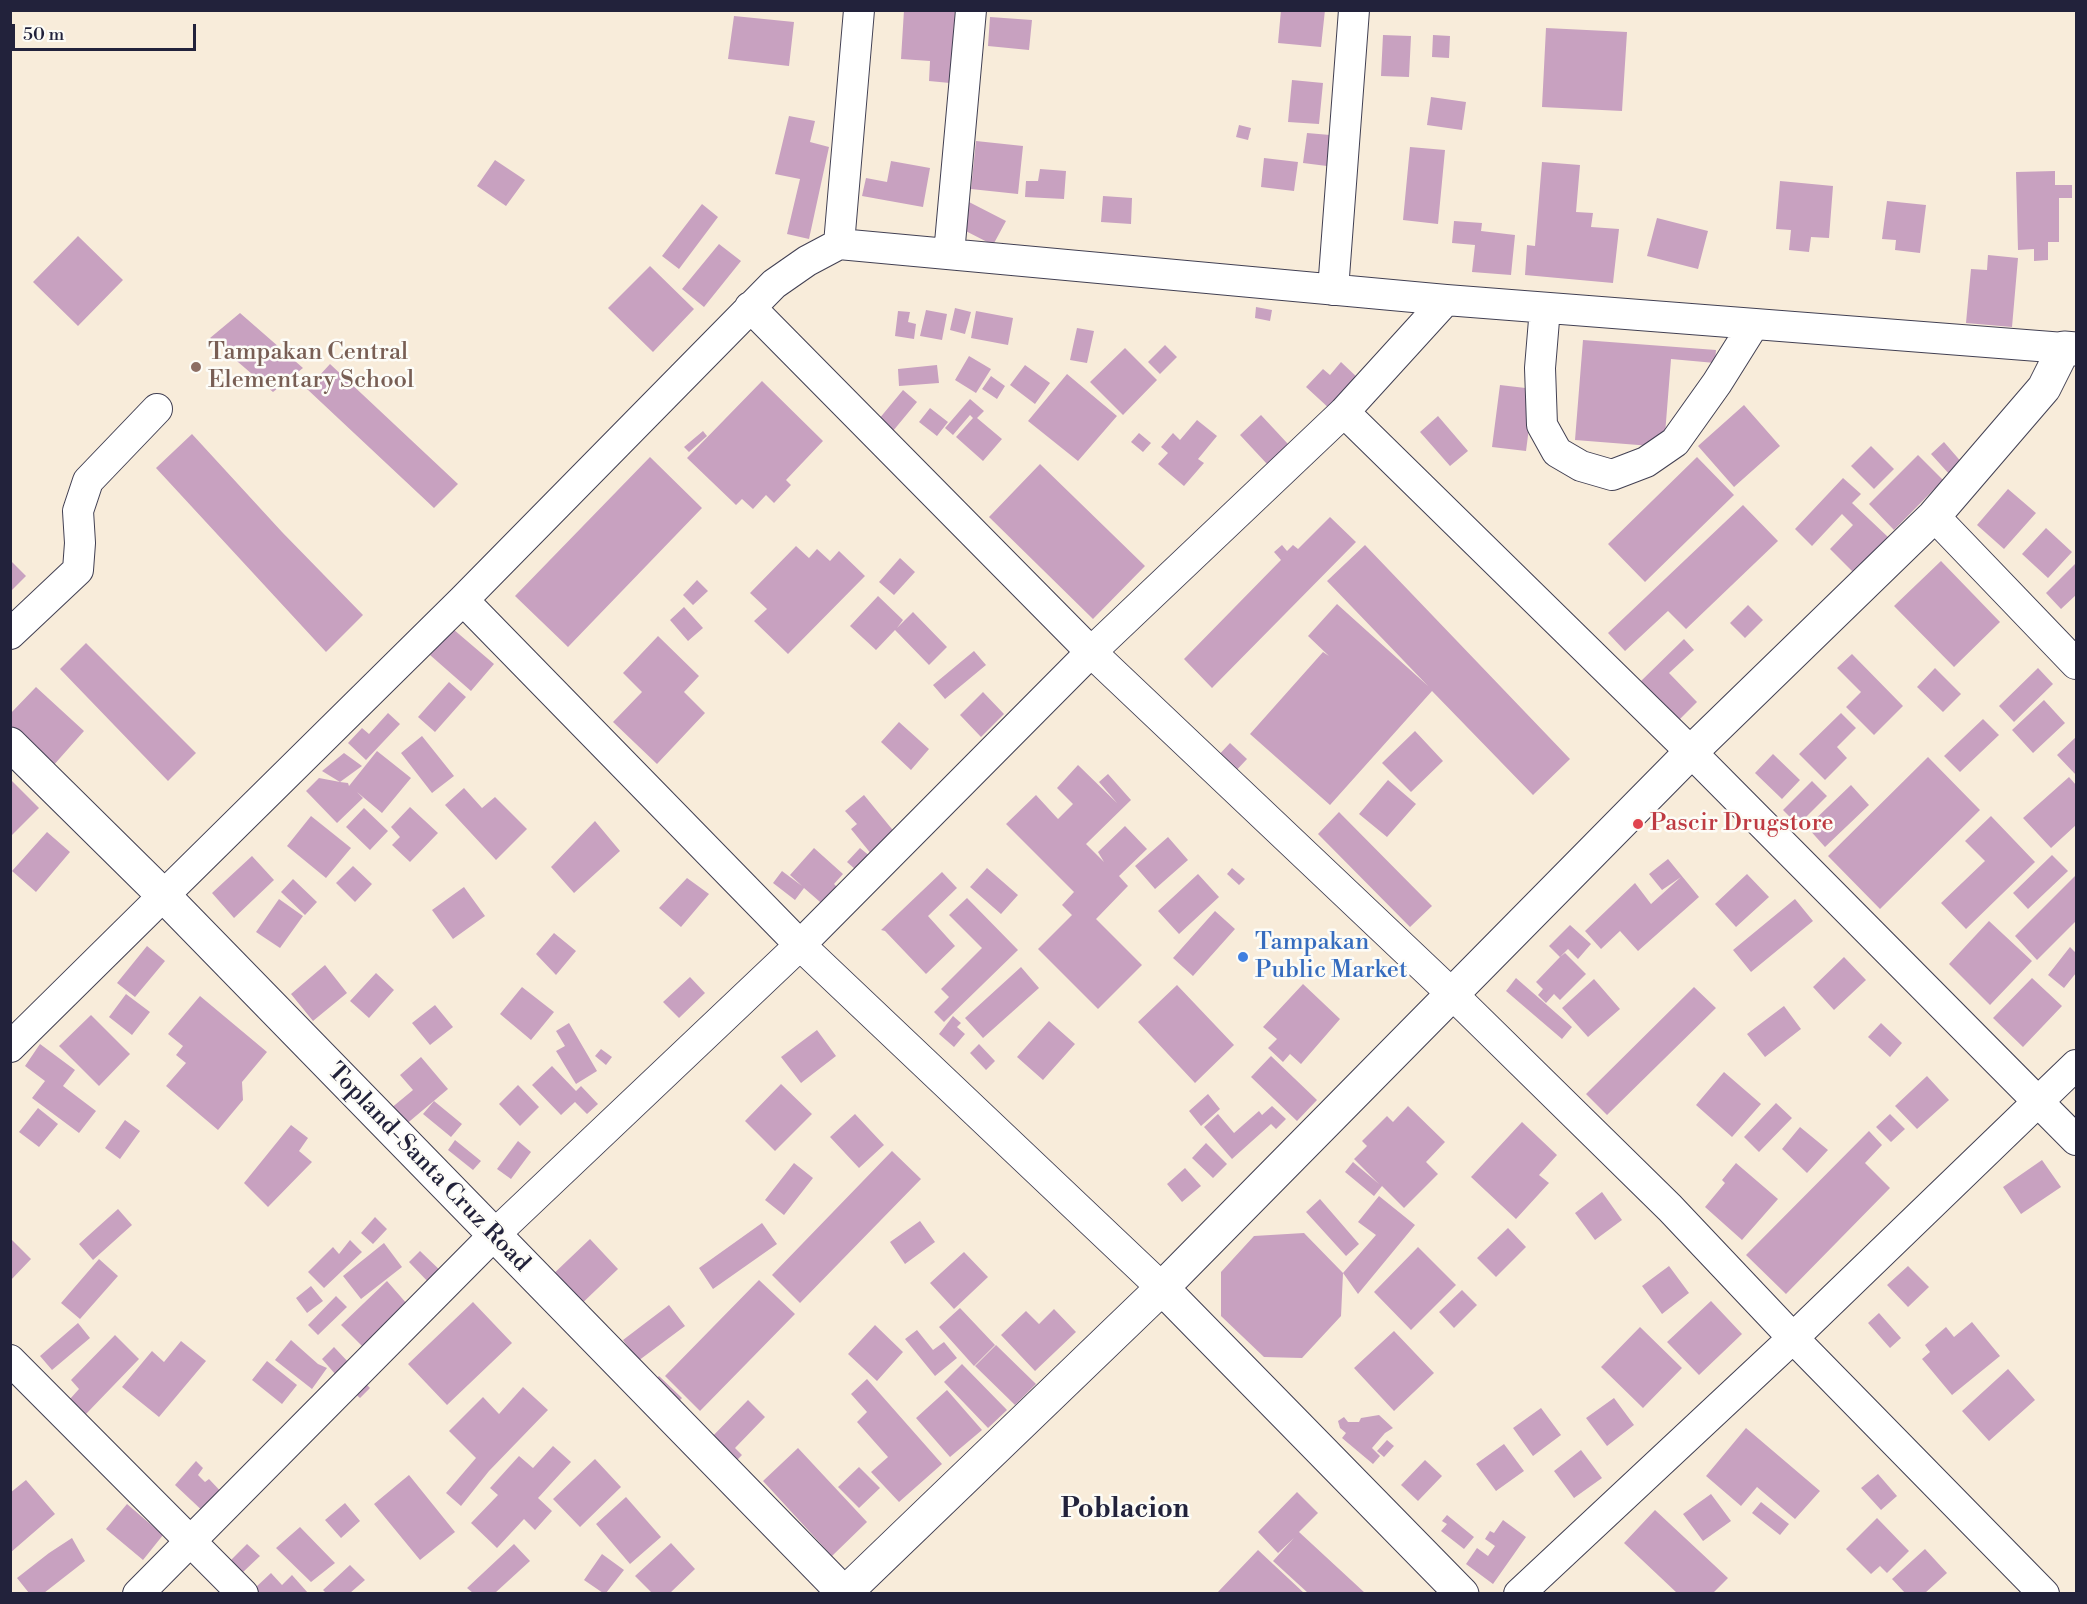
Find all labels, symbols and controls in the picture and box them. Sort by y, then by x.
scale bar [15,12,200,50]
text: 50 m [23,23,64,46]
place label: Tampakan Central Elementary School [208,339,414,395]
marker: Tampakan Central Elementary School [189,360,203,374]
place label: Pascir Drugstore [1650,810,1834,838]
marker: Pascir Drugstore [1631,817,1645,831]
place label: Tampakan Public Market [1255,929,1407,985]
marker: Tampakan Public Market [1236,950,1250,964]
street label: Topland-Santa Cruz Road [321,1058,535,1278]
district label: Poblacion [1061,1495,1189,1527]

